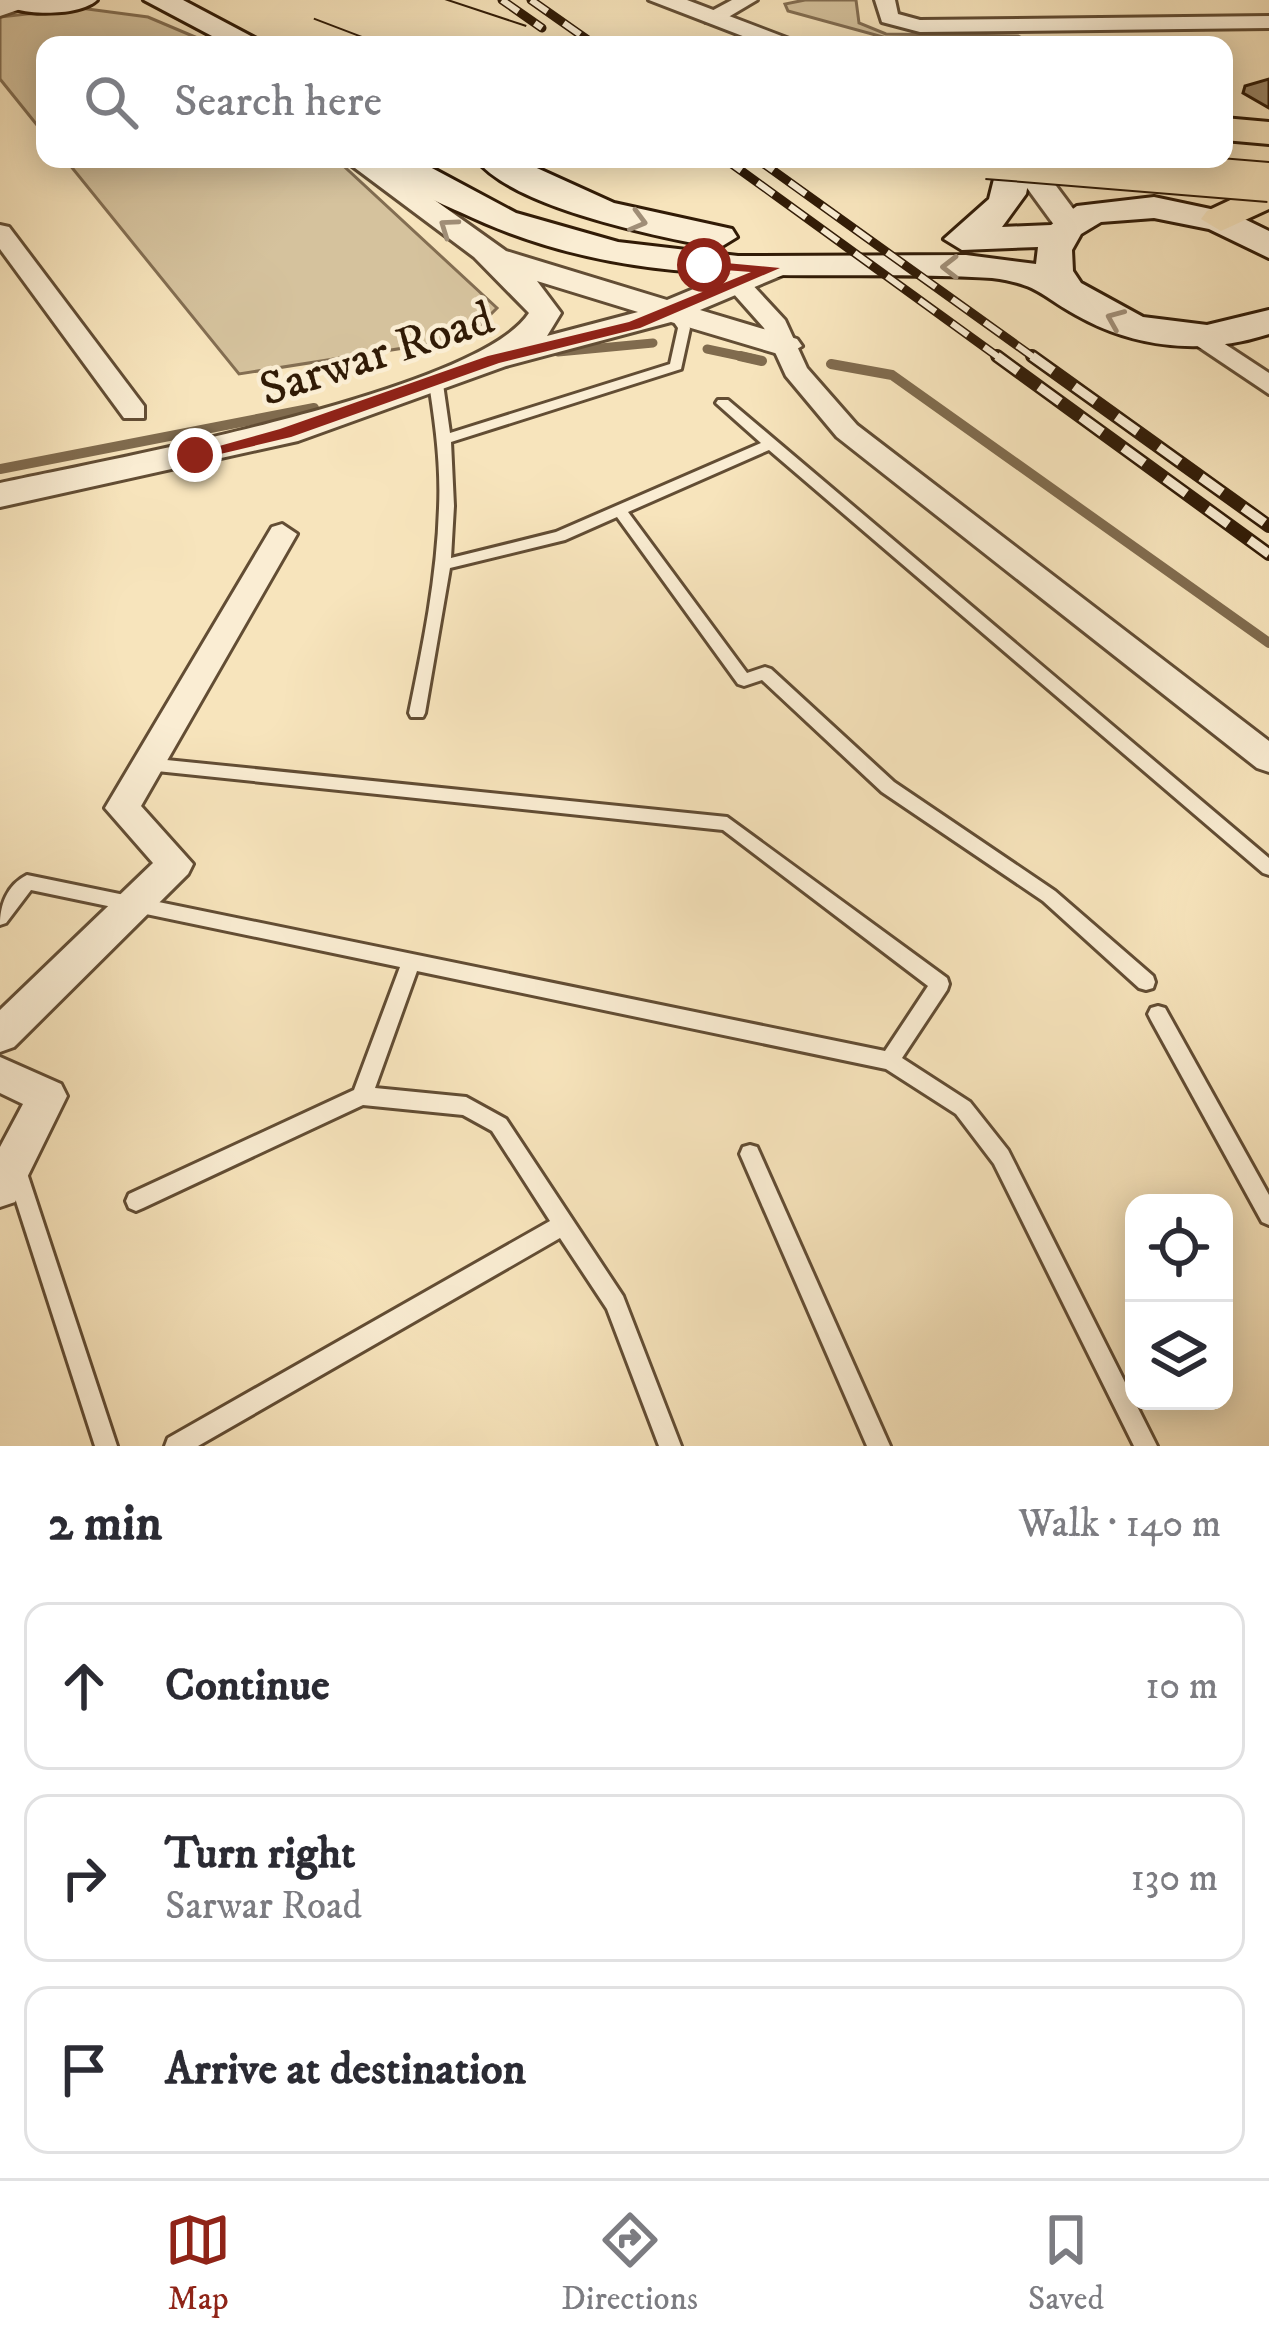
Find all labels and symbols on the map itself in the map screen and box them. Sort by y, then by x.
one-way arrow [627,206,647,231]
one-way arrow [440,219,462,241]
route start [677,238,731,292]
one-way arrow [940,254,958,280]
street label: Sarwar Road [252,289,502,421]
one-way arrow [1106,310,1128,334]
route end [168,428,222,482]

